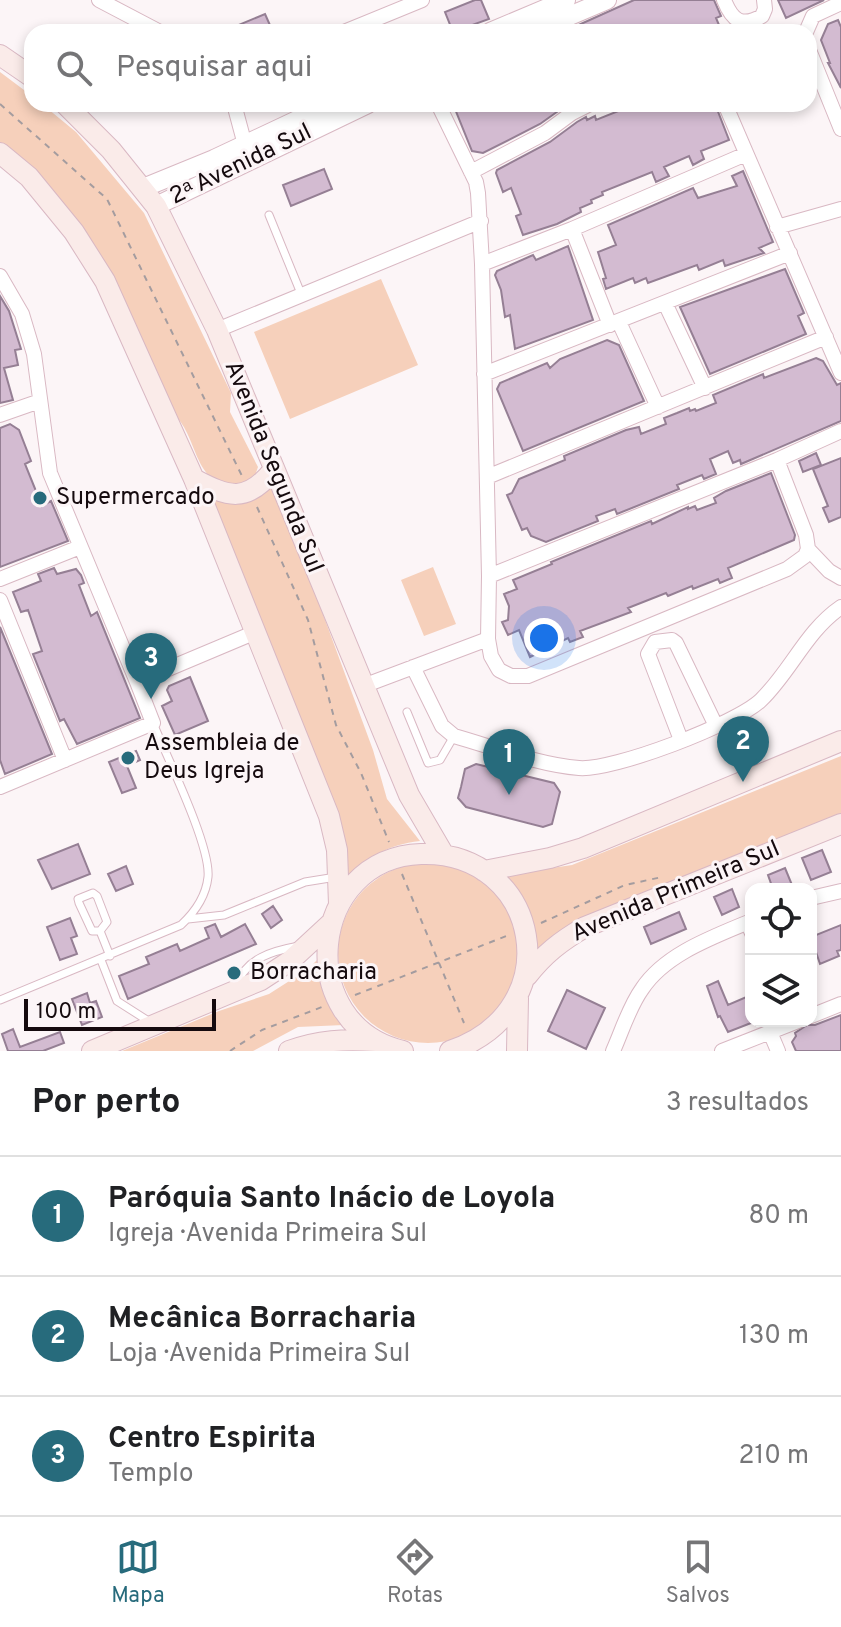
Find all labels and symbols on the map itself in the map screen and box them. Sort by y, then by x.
street label: 2ᵃ Avenida Sul [165,118,317,212]
street label: Avenida Segunda Sul [217,357,329,577]
place label: Supermercado [56,483,215,513]
marker: Supermercado [31,489,49,507]
your location [524,618,564,658]
pin: 3 [125,633,177,699]
pin: 2 [717,716,769,782]
place label: Assembleia de Deus Igreja [144,729,299,787]
pin: 1 [483,729,535,795]
marker: Assembleia de Deus Igreja [119,749,137,767]
street label: Avenida Primeira Sul [567,835,785,949]
place label: Borracharia [250,958,377,988]
marker: Borracharia [225,964,243,982]
scale bar [24,995,216,1031]

